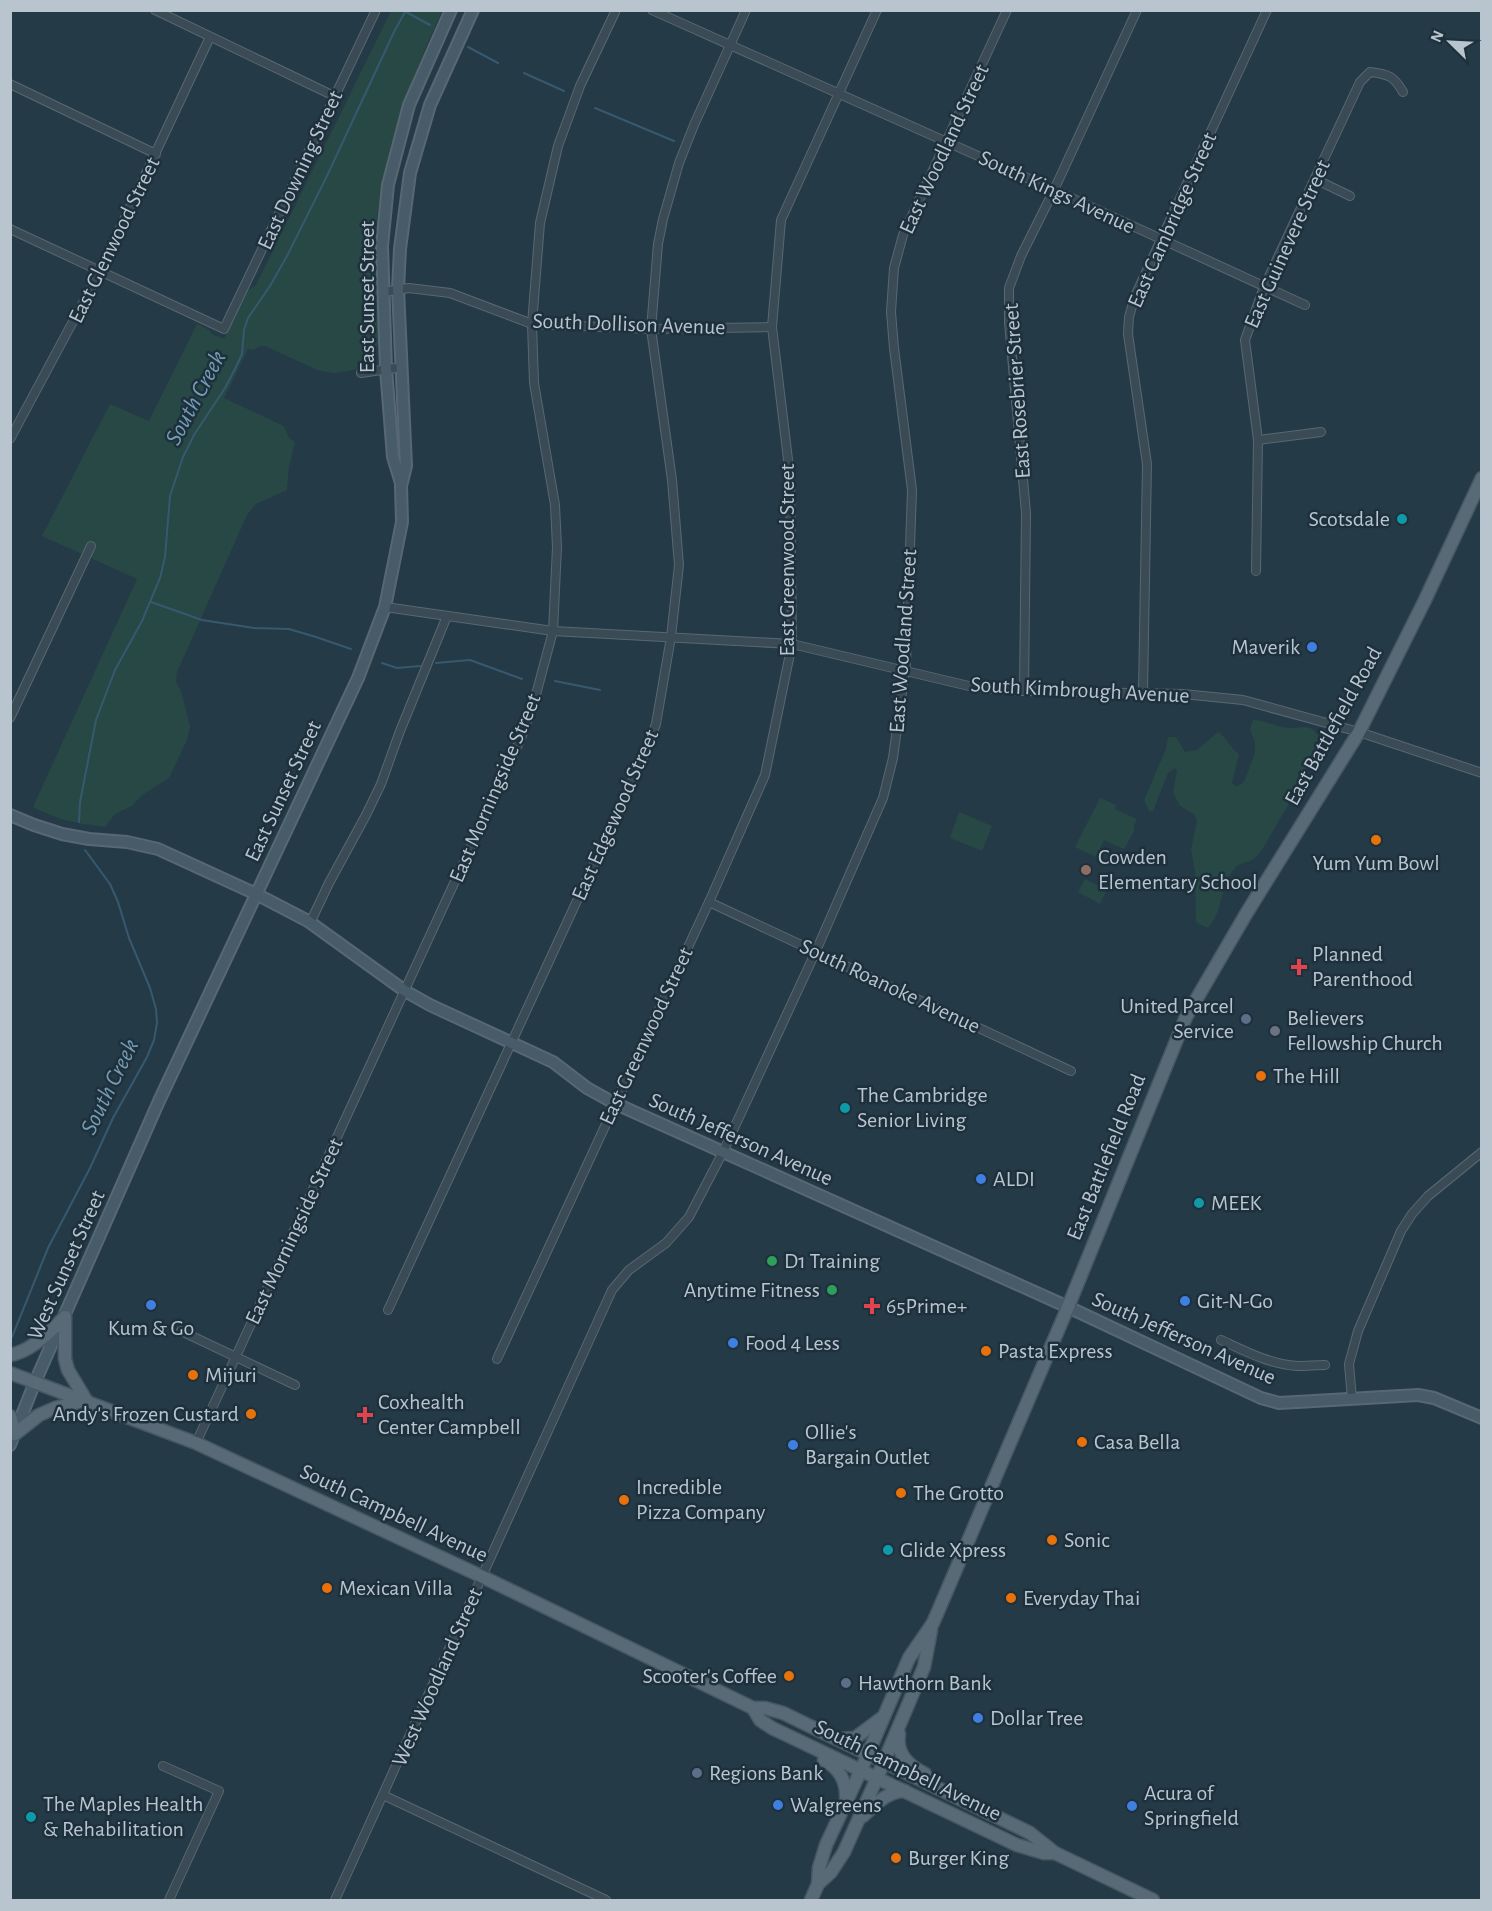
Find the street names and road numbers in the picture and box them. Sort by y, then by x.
street label: East Woodland Street [895,61,993,237]
street label: East Downing Street [254,87,346,253]
street label: East Cambridge Street [1123,129,1221,311]
street label: South Kings Avenue [976,146,1138,238]
street label: East Glenwood Street [64,154,164,326]
street label: East Guinevere Street [1240,157,1334,331]
street label: East Sunset Street [356,221,378,373]
street label: East Rosebrier Street [1000,303,1034,479]
street label: South Dollison Avenue [532,310,726,338]
street label: East Greenwood Street [776,463,798,657]
street label: East Woodland Street [886,548,920,734]
street label: East Battlefield Road [1280,643,1386,809]
street label: South Kimbrough Avenue [970,673,1190,707]
street label: East Morningside Street [445,690,545,886]
street label: East Sunset Street [241,717,325,865]
street label: East Edgewood Street [567,726,663,904]
street label: South Roanoke Avenue [797,935,983,1037]
street label: East Greenwood Street [595,944,697,1128]
street label: East Battlefield Road [1063,1071,1149,1243]
street label: South Jefferson Avenue [646,1089,836,1189]
street label: East Morningside Street [241,1134,347,1328]
street label: West Sunset Street [23,1187,109,1343]
street label: South Jefferson Avenue [1089,1288,1279,1388]
street label: South Campbell Avenue [297,1460,491,1566]
street label: West Woodland Street [388,1584,486,1770]
street label: South Campbell Avenue [811,1715,1005,1825]

